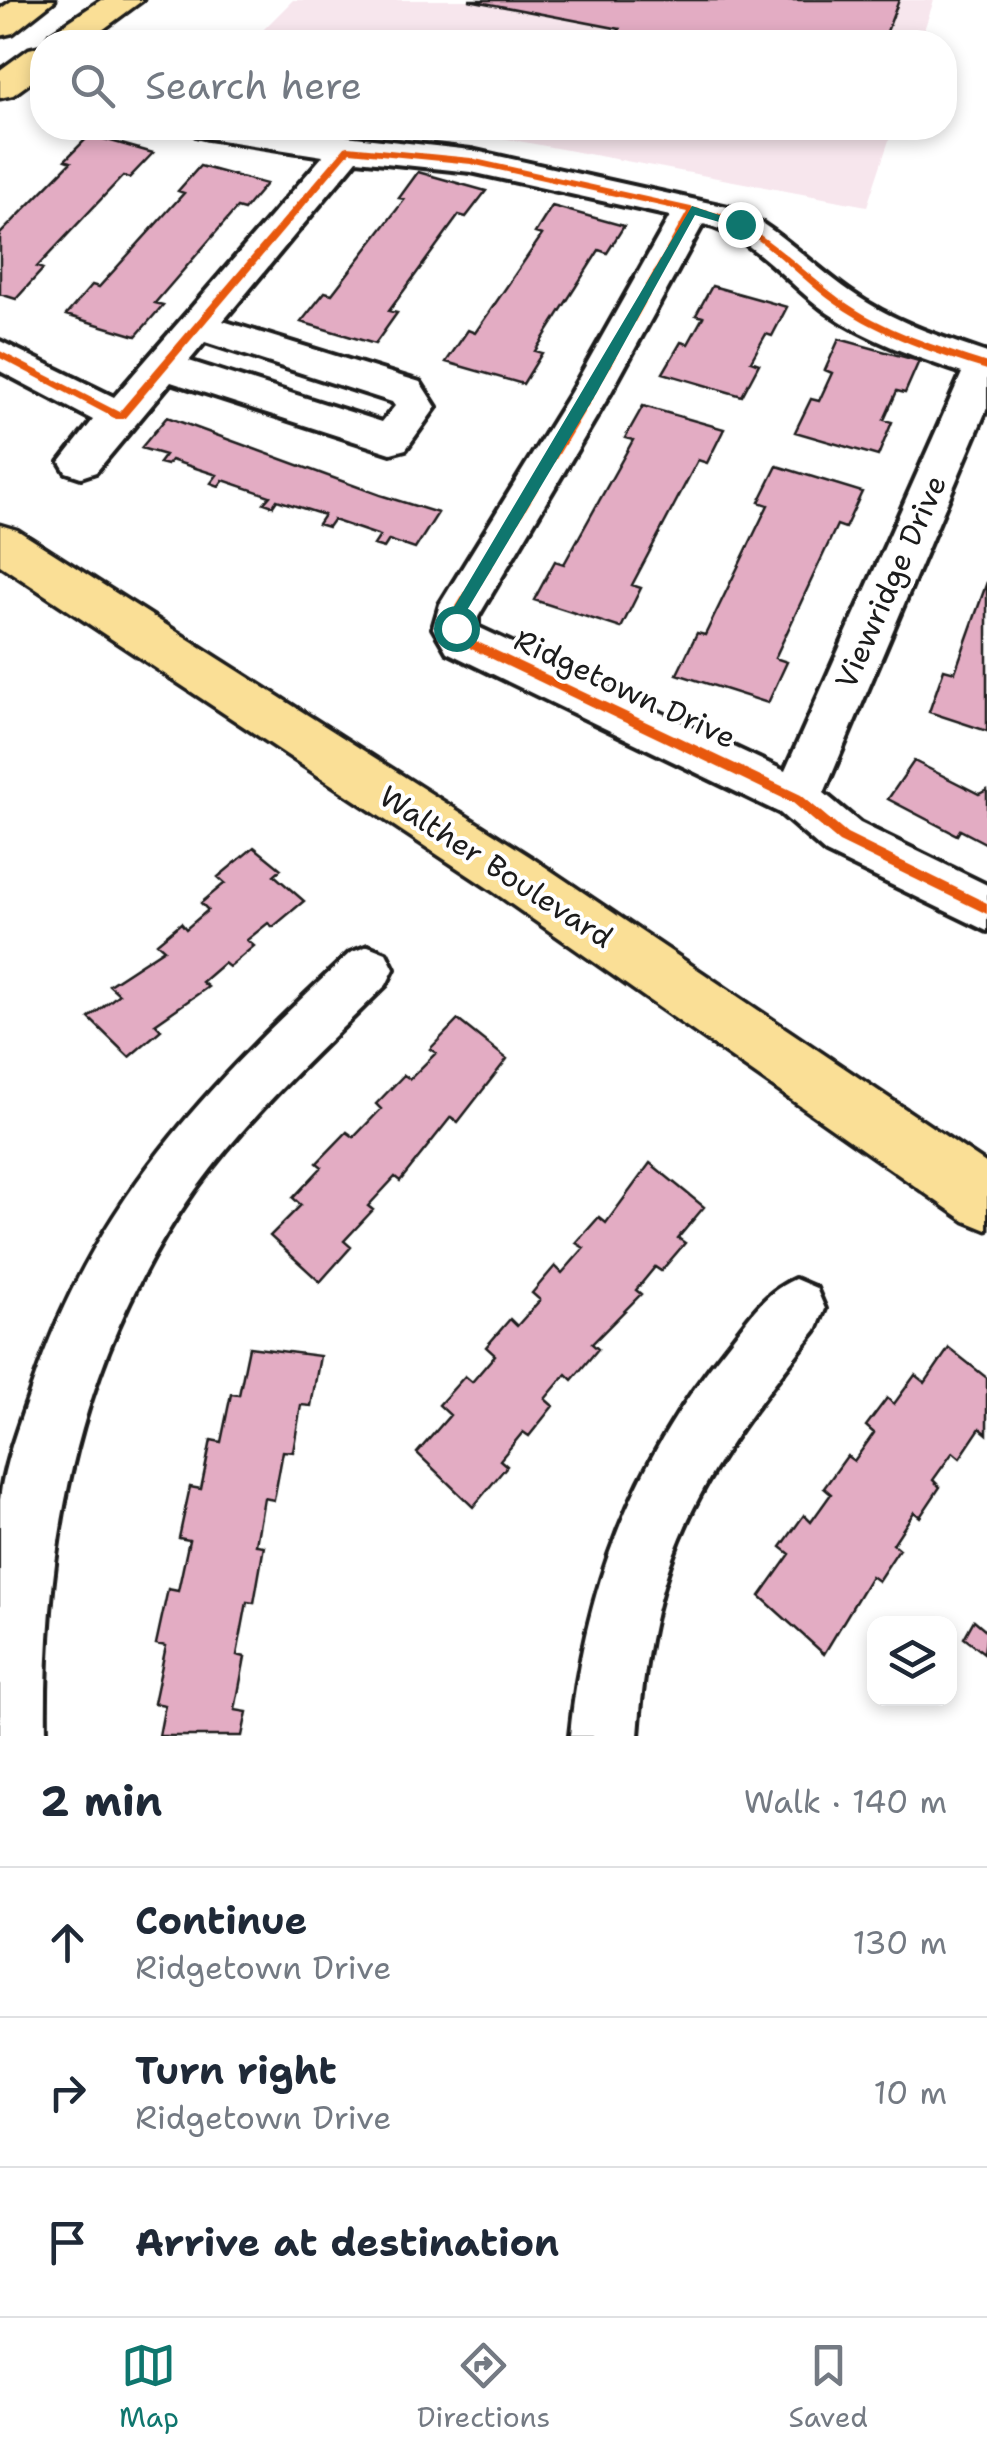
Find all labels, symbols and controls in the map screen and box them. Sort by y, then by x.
search box [30,30,957,140]
icon: search [65,58,120,113]
text: Search here [145,60,362,111]
route end [718,202,764,248]
street label: Viewridge Drive [825,468,956,695]
route start [434,606,480,652]
street label: Ridgetown Drive [508,619,743,758]
street label: Walther Boulevard [372,776,621,957]
map controls [867,1616,957,1706]
button: layers [867,1616,957,1706]
text: 2 min [40,1773,162,1829]
text: Walk · 140 m [744,1780,947,1823]
text: Continue [135,1895,307,1946]
icon: ahead [40,1915,95,1970]
text: 130 m [852,1921,947,1964]
text: Ridgetown Drive [135,1946,391,1989]
text: Turn right [135,2045,337,2096]
icon: right [40,2065,95,2120]
text: 10 m [874,2071,947,2114]
text: Ridgetown Drive [135,2096,391,2139]
icon: arrive [40,2215,95,2270]
text: Arrive at destination [135,2217,559,2268]
tab: Map [119,2338,179,2436]
tab: Directions [417,2338,550,2436]
tab: Saved [788,2338,868,2436]

